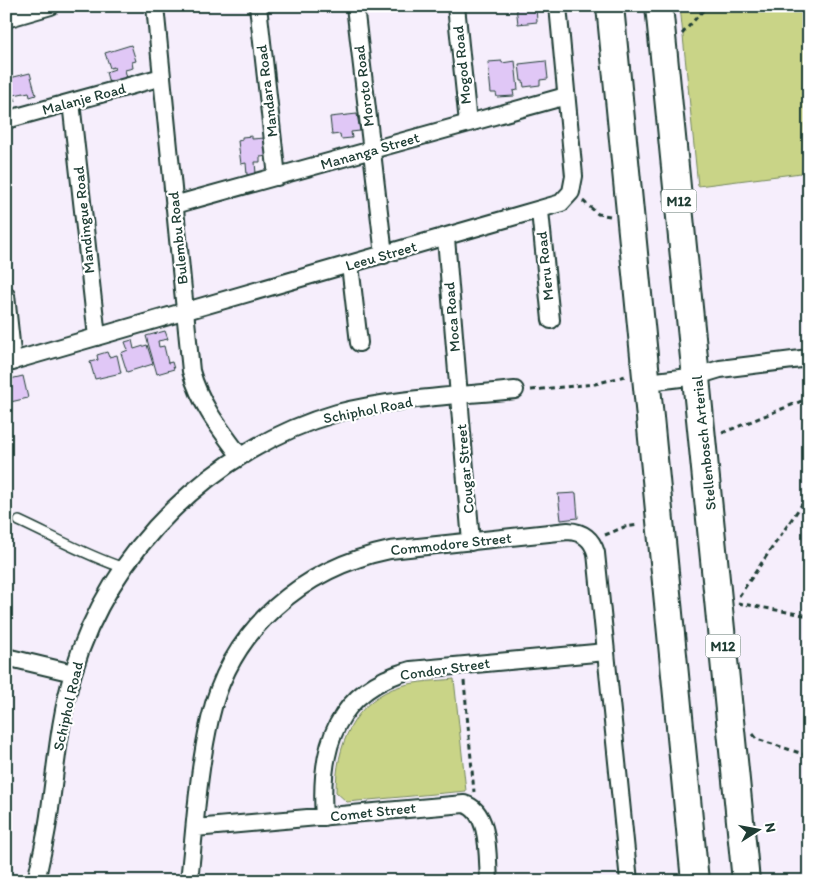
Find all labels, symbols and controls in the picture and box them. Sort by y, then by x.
street label: Mogod Road [449,25,475,105]
street label: Mandara Road [252,43,282,138]
street label: Moroto Road [350,44,378,128]
street label: Malanje Road [40,79,128,119]
street label: Mananga Street [319,128,422,174]
street label: Mandingue Road [69,165,99,275]
street label: Bulembu Road [164,190,192,285]
road number: M12 [662,190,696,212]
street label: Meru Road [532,231,558,301]
street label: Leeu Street [343,237,419,275]
street label: Moca Road [440,281,464,353]
street label: Stellenbosch Arterial [688,374,720,511]
street label: Schiphol Road [322,392,414,428]
street label: Cougar Street [452,423,478,515]
street label: Commodore Street [389,529,513,559]
road number: M12 [706,634,740,658]
street label: Condor Street [399,654,491,684]
street label: Schiphol Road [49,660,87,752]
street label: Comet Street [329,799,417,825]
north arrow [732,804,782,854]
text: N [761,821,780,834]

